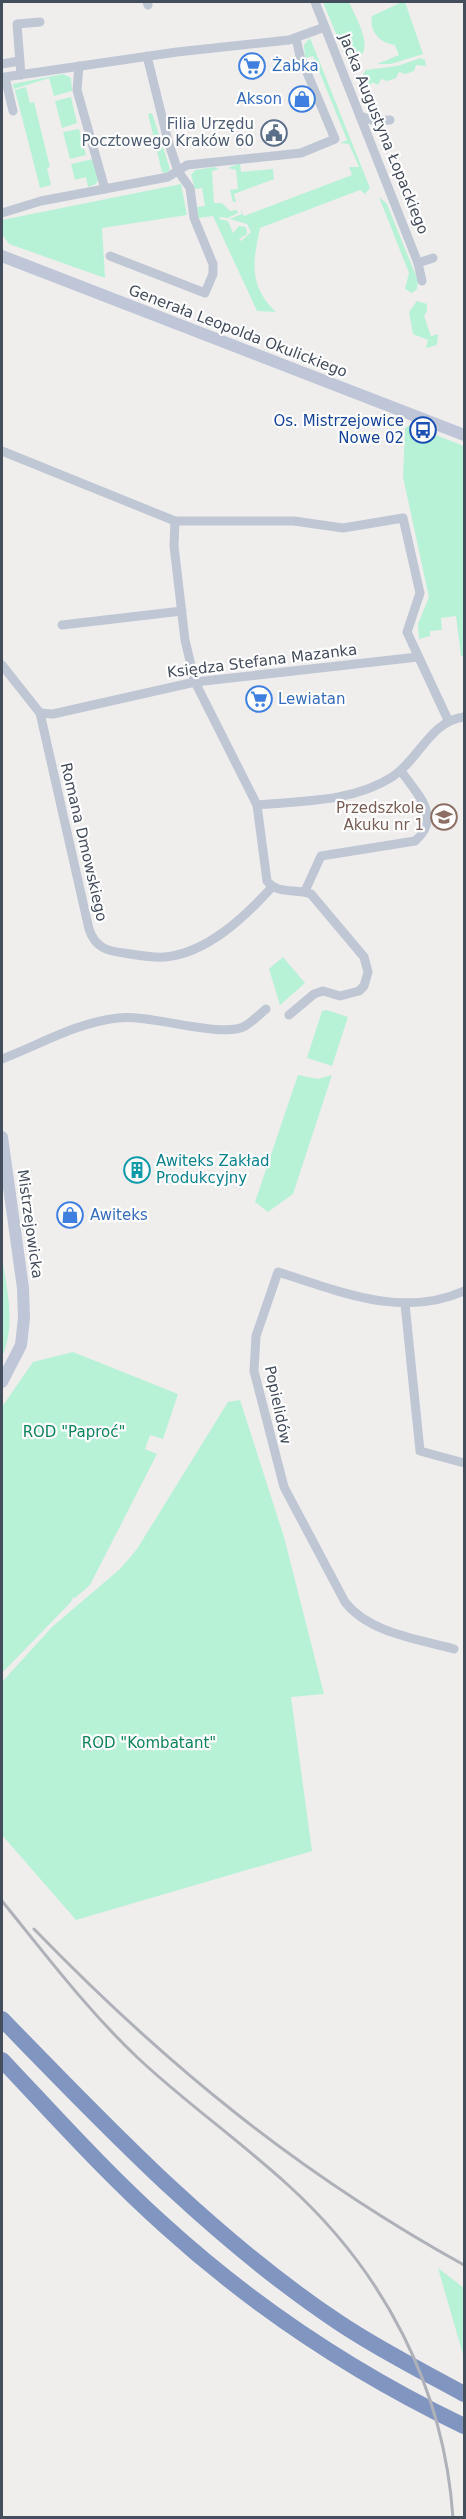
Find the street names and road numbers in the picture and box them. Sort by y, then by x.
street label: Jacka Augustyna Łopackiego [335,30,433,237]
street label: Generała Leopolda Okulickiego [126,281,350,381]
street label: Księdza Stefana Mazanka [166,640,358,682]
street label: Romana Dmowskiego [57,761,111,923]
street label: Mistrzejowicka [13,1168,47,1280]
street label: Popielidów [261,1364,295,1446]

